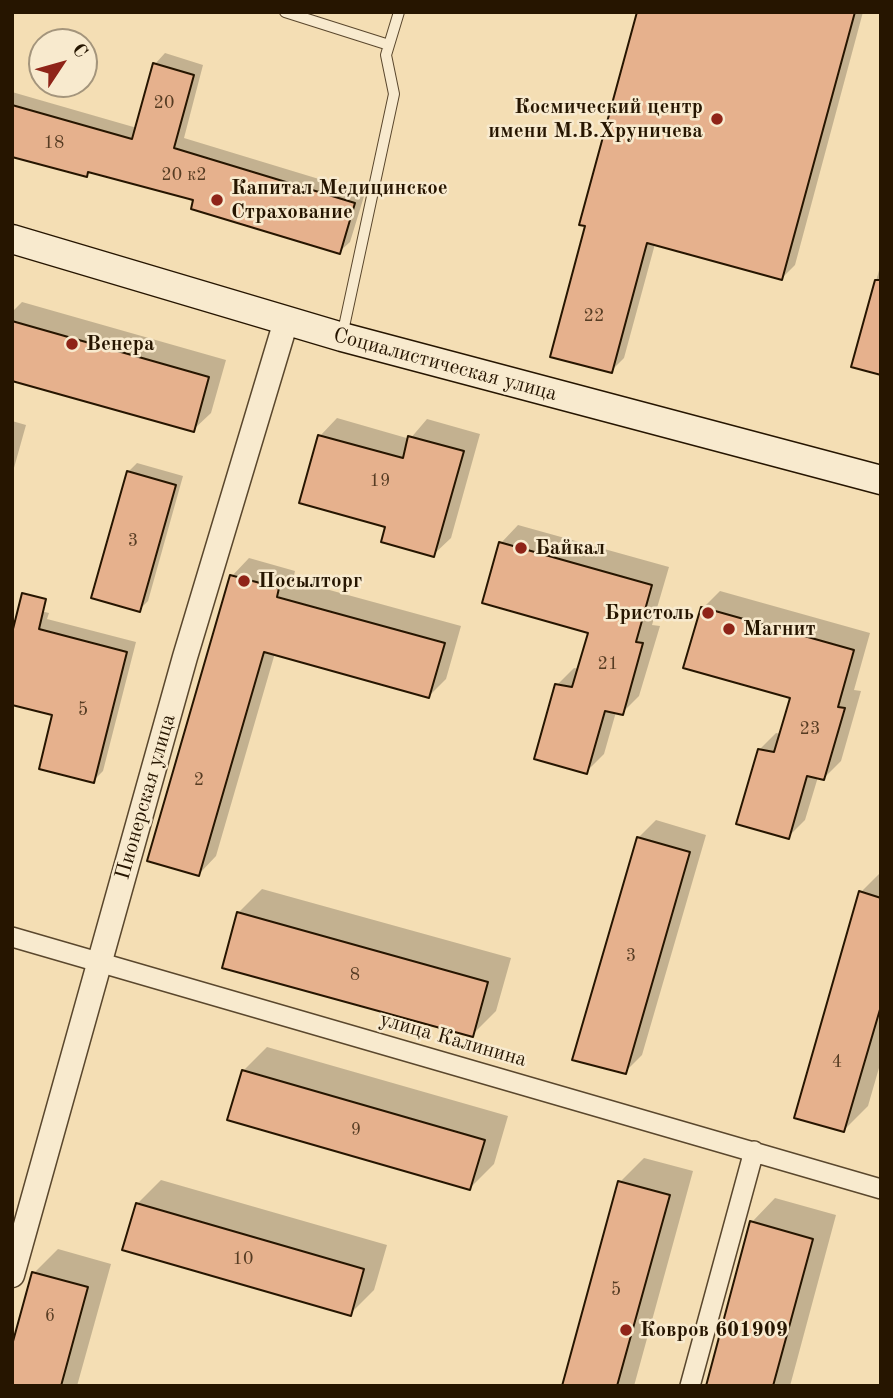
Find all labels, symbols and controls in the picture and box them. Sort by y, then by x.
north arrow [28,28,98,98]
text: С [67,41,90,62]
house number: 20 [154,92,174,114]
place label: Космический центр имени М.В.Хруничева [488,94,703,144]
marker: Космический центр имени М.В.Хруничева [709,111,725,127]
house number: 18 [44,132,64,154]
house number: 20 к2 [161,164,207,186]
place label: Капитал Медицинское Страхование [231,175,448,225]
marker: Капитал Медицинское Страхование [209,192,225,208]
house number: 22 [584,305,604,327]
street label: Социалистическая улица [330,323,560,407]
place label: Венера [86,331,155,357]
marker: Венера [64,336,80,352]
house number: 19 [370,470,390,492]
house number: 3 [128,530,138,552]
place label: Байкал [535,535,605,561]
marker: Байкал [513,540,529,556]
place label: Посылторг [258,568,362,594]
marker: Посылторг [236,573,252,589]
place label: Бристоль [605,600,694,626]
marker: Бристоль [700,605,716,621]
place label: Магнит [743,616,816,642]
marker: Магнит [721,621,737,637]
house number: 21 [598,653,618,675]
house number: 5 [78,699,88,721]
street label: Пионерская улица [110,711,182,883]
house number: 23 [800,718,820,740]
house number: 2 [194,769,204,791]
house number: 3 [626,945,636,967]
house number: 8 [350,964,360,986]
street label: улица Калинина [377,1007,529,1073]
house number: 4 [832,1051,842,1073]
house number: 9 [351,1119,361,1141]
house number: 10 [233,1248,253,1270]
house number: 5 [611,1279,621,1301]
house number: 6 [45,1305,55,1327]
place label: Ковров 601909 [640,1317,788,1343]
marker: Ковров 601909 [618,1322,634,1338]

